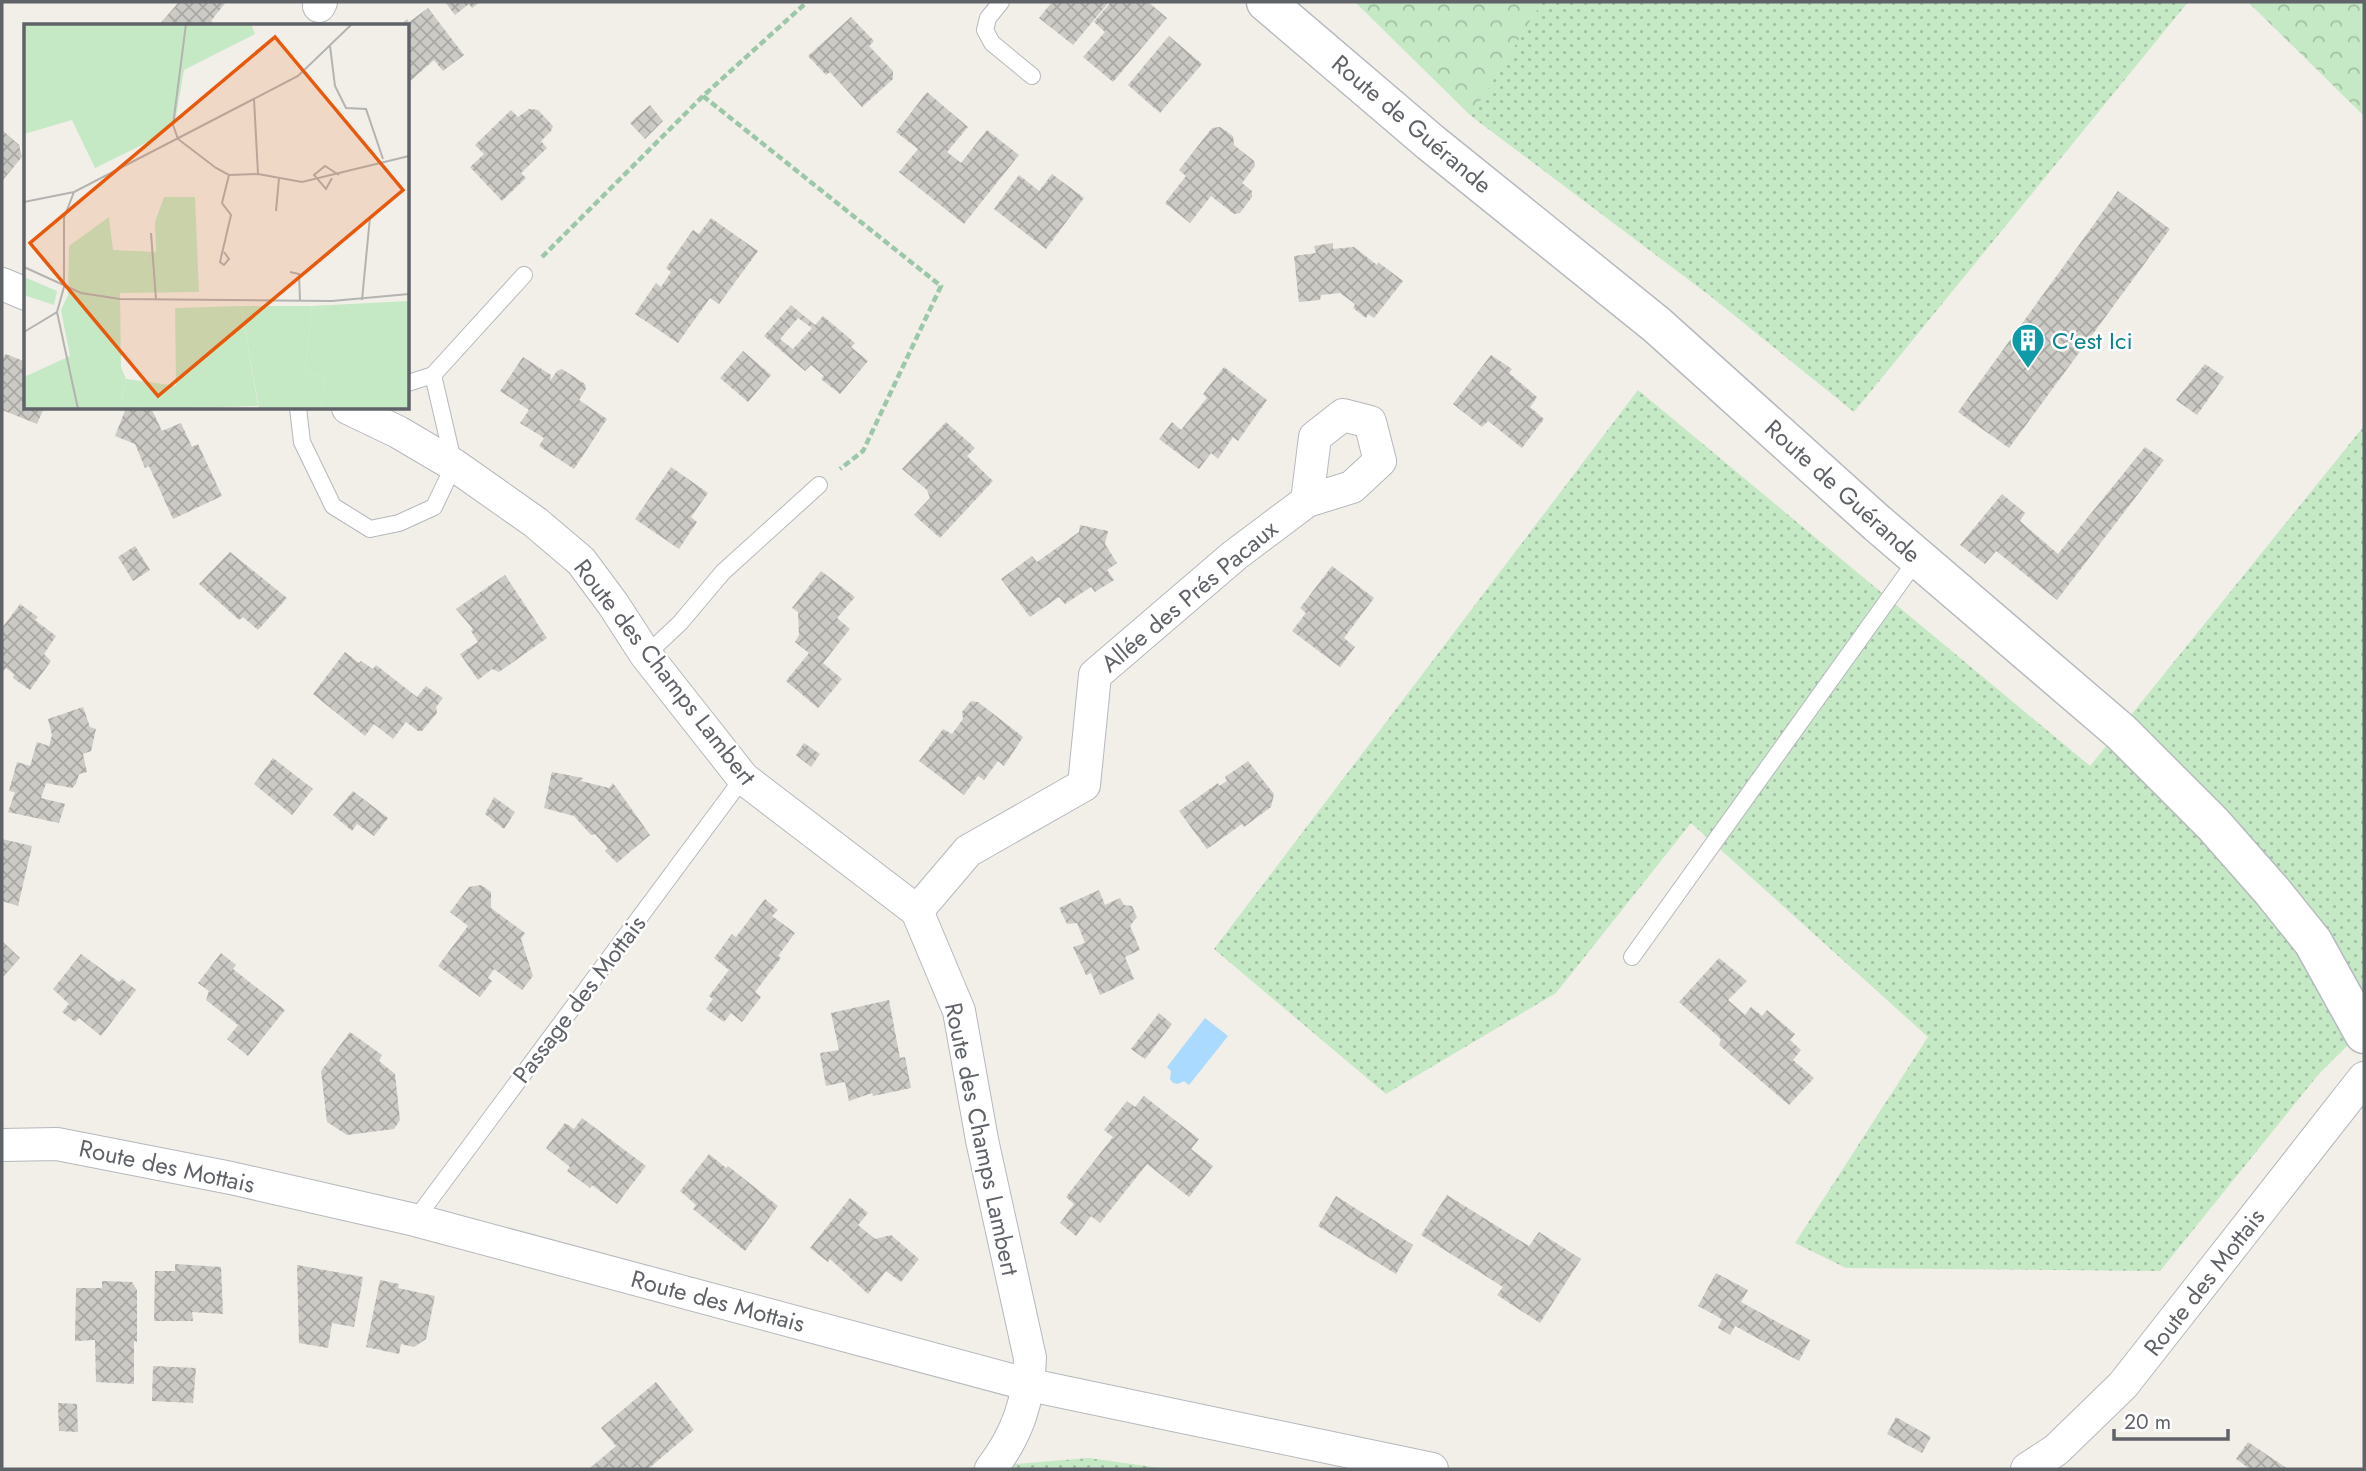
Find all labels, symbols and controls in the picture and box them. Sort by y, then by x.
inset map [24,24,410,410]
street label: Route de Guérande [1324,46,1500,202]
building icon: C'est Ici [2009,321,2047,370]
place label: C'est Ici [2052,323,2133,358]
street label: Route de Guérande [1757,411,1929,571]
street label: Allée des Prés Pacaux [1093,511,1286,680]
street label: Route des Champs Lambert [566,552,765,793]
street label: Passage des Mottais [504,908,654,1090]
street label: Route des Champs Lambert [936,999,1028,1279]
street label: Route des Mottais [76,1130,258,1202]
street label: Route des Mottais [2135,1201,2273,1363]
street label: Route des Mottais [627,1261,809,1341]
scale bar [2114,1398,2228,1442]
text: 20 m [2124,1407,2171,1437]

